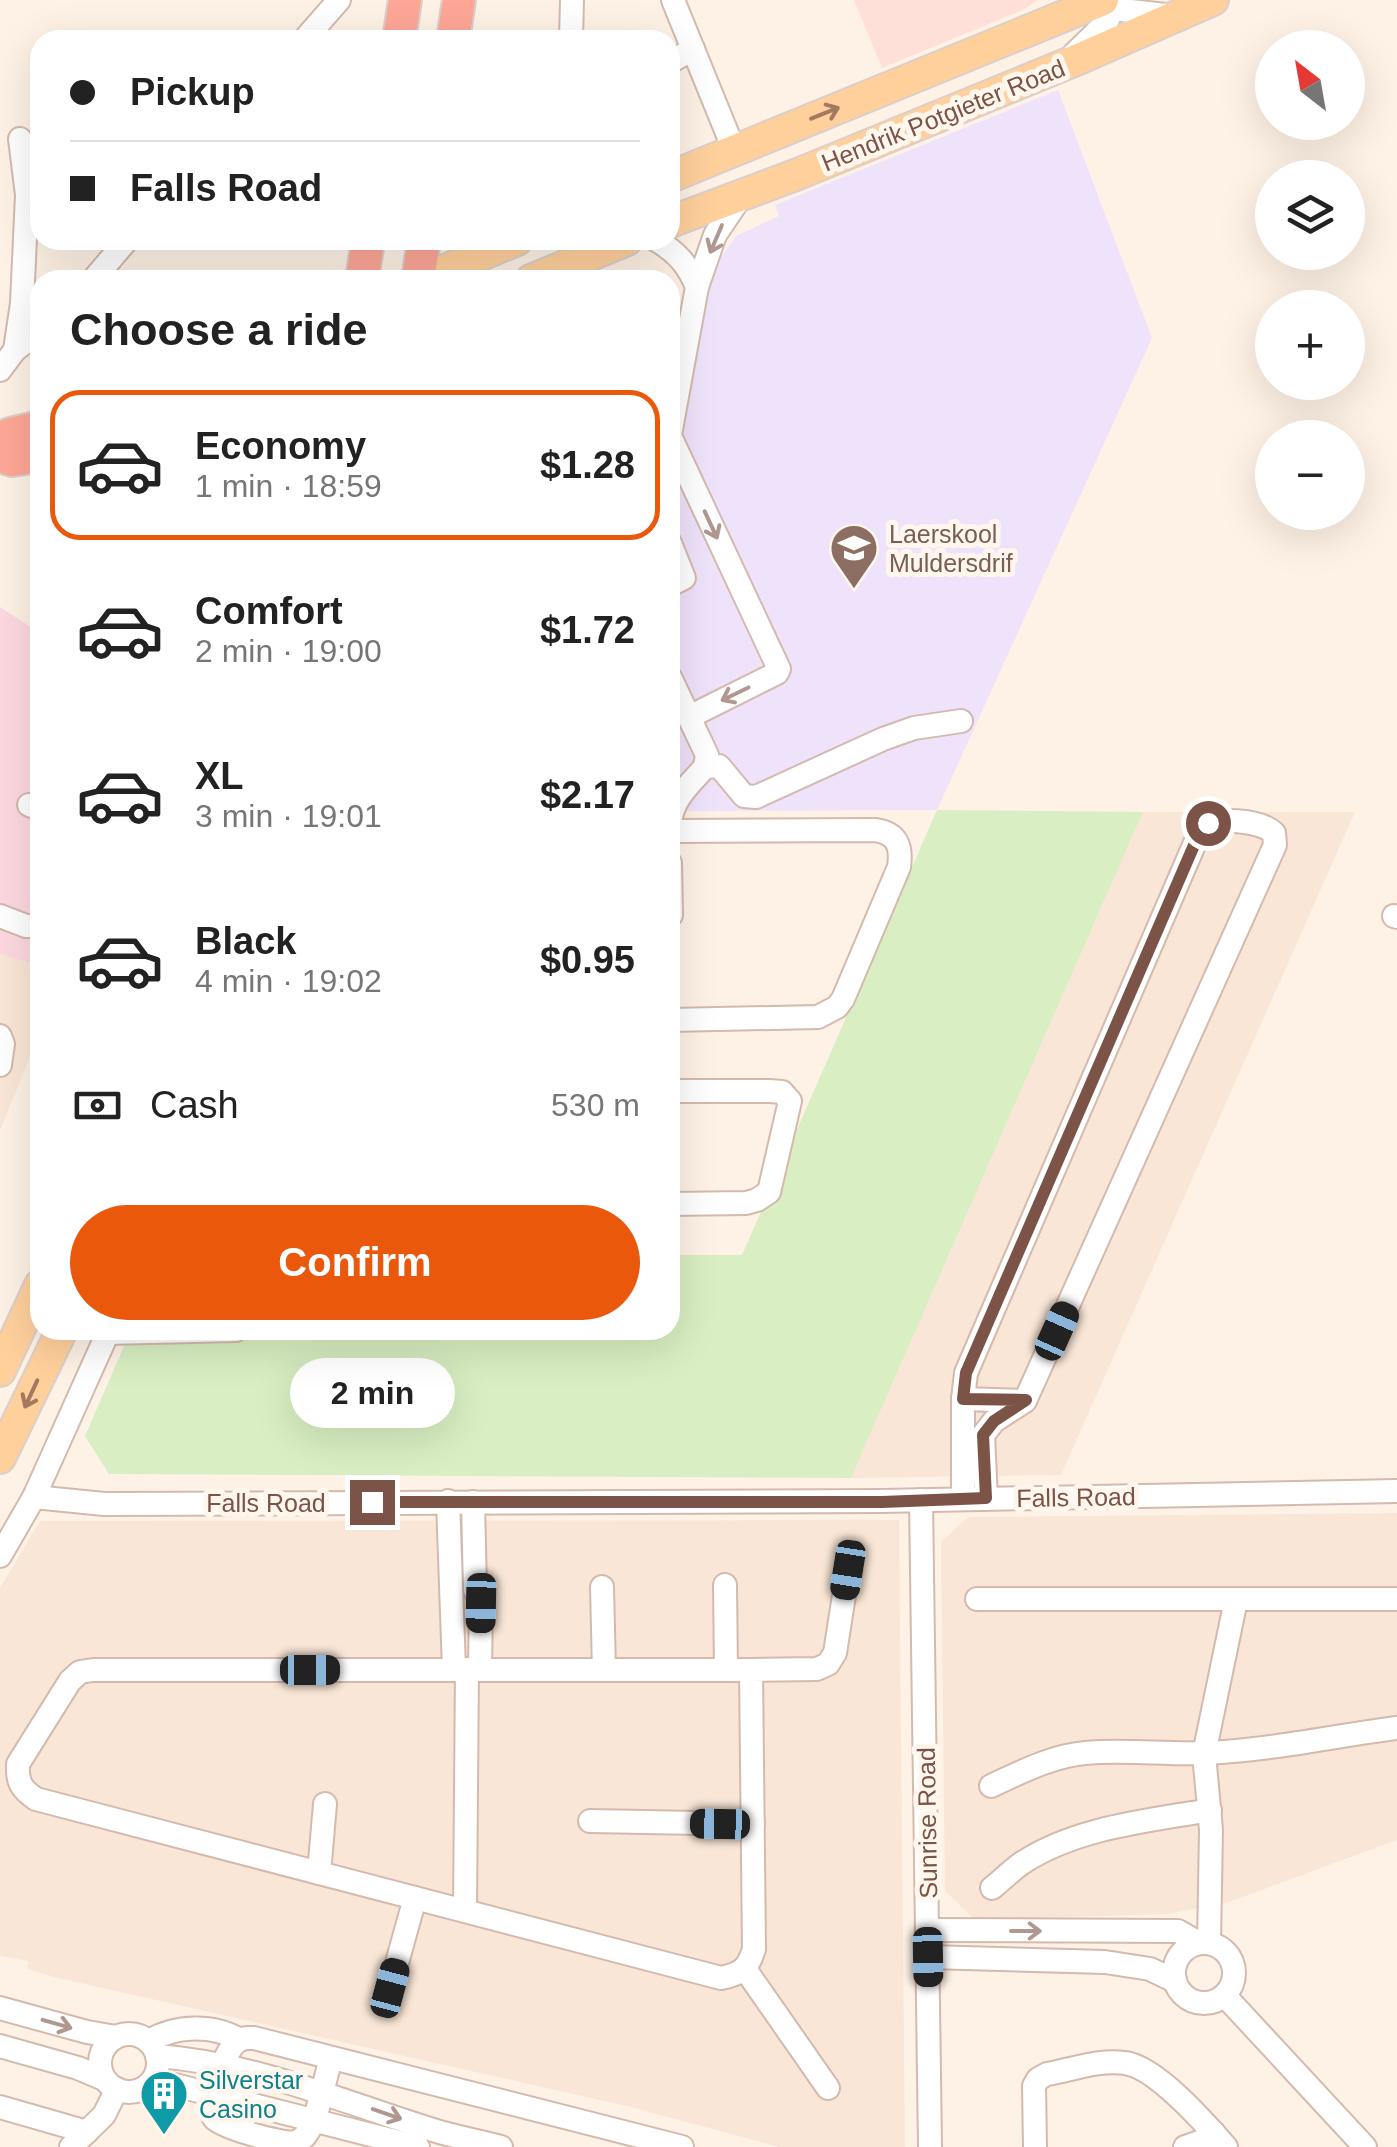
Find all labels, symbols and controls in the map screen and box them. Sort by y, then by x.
north arrow [1255,30,1365,140]
map controls [1255,30,1365,530]
street label: Hendrik Potgieter Road [817,53,1069,177]
text: Pickup [130,71,255,113]
one-way arrow [809,103,839,121]
button: layers [1255,160,1365,270]
text: Falls Road [130,167,322,209]
one-way arrow [705,223,723,254]
button: + [1255,290,1365,400]
text: Choose a ride [70,304,368,355]
icon: car [75,420,165,510]
button: − [1255,420,1365,530]
text: Economy [195,425,366,467]
text: $1.28 [540,444,635,486]
text: 1 min · 18:59 [195,468,382,504]
one-way arrow [703,509,722,539]
place label: Laerskool Muldersdrif [889,520,1013,577]
school or university icon: Laerskool Muldersdrif [828,522,880,590]
icon: car [75,585,165,675]
text: Comfort [195,590,343,632]
text: $1.72 [540,609,635,651]
text: 2 min · 19:00 [195,633,382,669]
one-way arrow [721,685,751,704]
icon: car [75,750,165,840]
text: XL [195,755,244,797]
text: $2.17 [540,774,635,816]
text: 3 min · 19:01 [195,798,382,834]
route start [1186,801,1231,846]
icon: car [75,915,165,1005]
text: Black [195,920,296,962]
text: $0.95 [540,939,635,981]
text: 4 min · 19:02 [195,963,382,999]
icon: cash [70,1078,125,1133]
text: Cash [150,1084,239,1126]
text: 530 m [551,1087,640,1123]
button: Confirm [70,1205,640,1320]
car [1031,1297,1083,1365]
callout: 2 min [290,1357,454,1427]
text: 2 min [331,1375,414,1411]
one-way arrow [21,1379,40,1409]
route end [350,1480,395,1525]
street label: Falls Road [1016,1482,1136,1512]
street label: Falls Road [206,1489,326,1517]
car [828,1538,868,1602]
car [465,1573,497,1633]
car [280,1655,340,1685]
street label: Sunrise Road [912,1747,942,1899]
car [690,1808,750,1840]
one-way arrow [1009,1922,1041,1941]
car [912,1927,944,1987]
car [368,1955,412,2021]
one-way arrow [41,2016,73,2034]
place label: Silverstar Casino [199,2066,303,2123]
building icon: Silverstar Casino [138,2068,190,2136]
one-way arrow [370,2106,401,2124]

